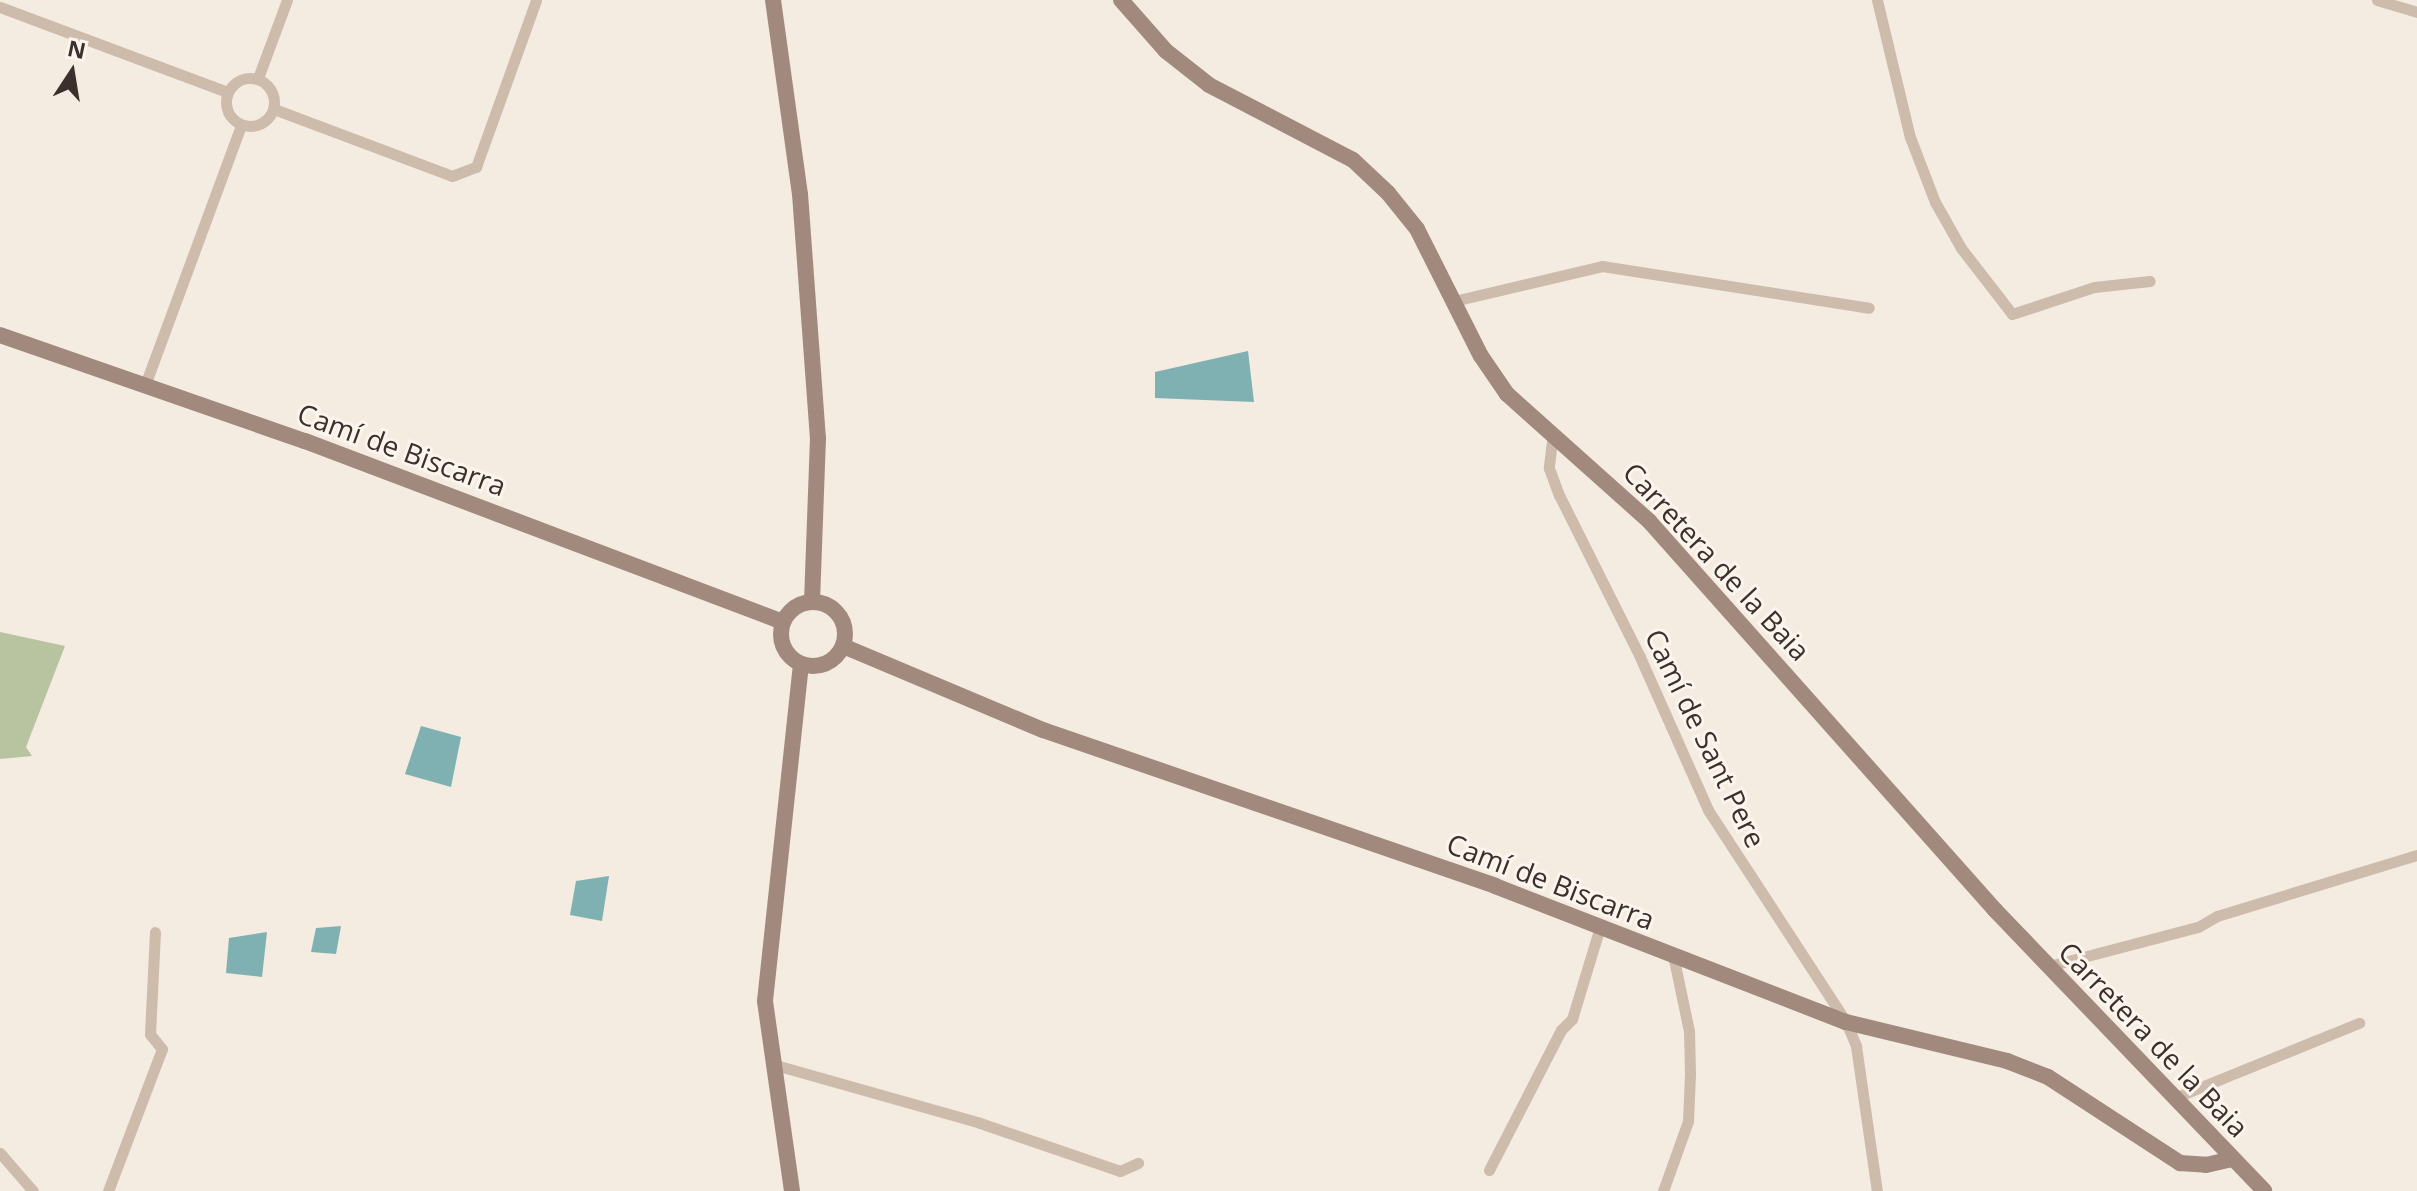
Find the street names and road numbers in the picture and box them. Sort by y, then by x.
street label: Camí de Biscarra [293,396,511,502]
street label: Carretera de la Baia [1617,455,1817,667]
street label: Camí de Sant Pere [1639,623,1773,853]
street label: Camí de Biscarra [1443,826,1659,936]
street label: Carretera de la Baia [2052,935,2256,1143]

